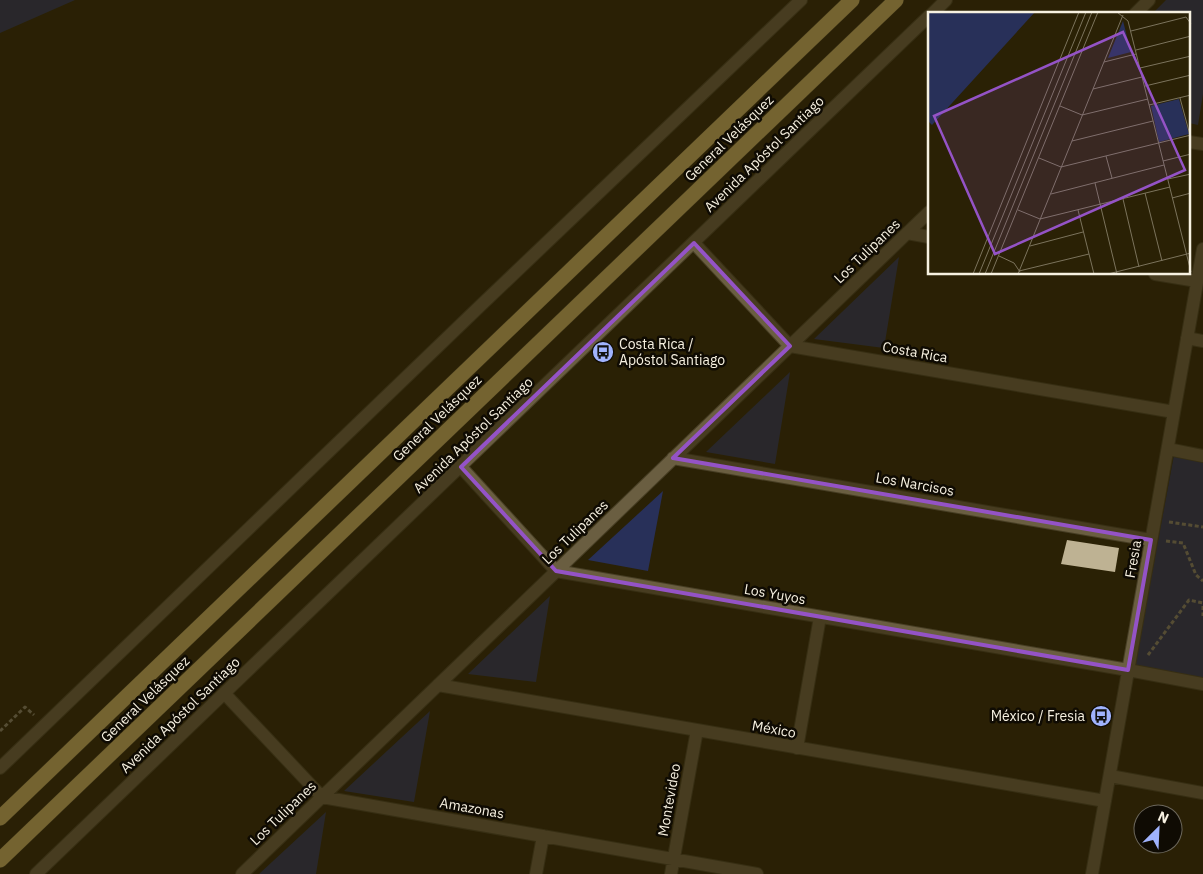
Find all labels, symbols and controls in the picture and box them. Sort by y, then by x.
inset map [928,12,1190,275]
street label: General Velásquez [681,91,778,185]
street label: Avenida Apóstol Santiago [700,92,828,216]
street label: Los Tulipanes [830,215,904,287]
place label: Costa Rica / Apóstol Santiago [619,335,725,369]
street label: Costa Rica [881,337,950,367]
bus stop icon: Costa Rica / Apóstol Santiago [591,340,615,364]
street label: General Velásquez [389,371,486,465]
street label: Avenida Apóstol Santiago [409,373,537,497]
street label: Los Narcisos [874,468,956,500]
street label: Los Tulipanes [538,496,612,568]
street label: Fresia [1121,538,1145,579]
street label: Los Yuyos [743,580,807,608]
street label: General Velásquez [97,652,194,746]
street label: Avenida Apóstol Santiago [116,653,244,777]
bus stop icon: México / Fresia [1089,704,1113,728]
place label: México / Fresia [991,707,1086,725]
street label: México [751,716,798,742]
street label: Montevideo [654,762,684,838]
street label: Los Tulipanes [246,777,320,849]
street label: Amazonas [438,793,506,823]
north arrow [1133,804,1183,854]
text: N [1155,807,1172,827]

